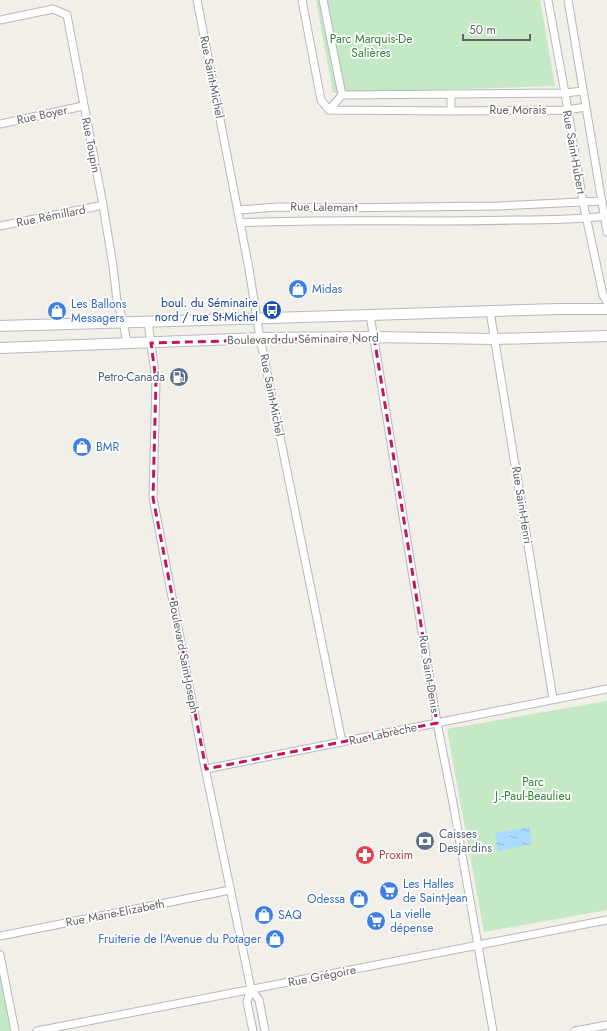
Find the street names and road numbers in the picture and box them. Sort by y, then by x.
street label: Rue Saint-Michel [195,34,229,120]
street label: Rue Boyer [15,101,70,129]
street label: Rue Morais [490,101,547,119]
street label: Rue Saint-Hubert [558,109,590,195]
street label: Rue Toupin [77,116,105,174]
street label: Rue Lalemant [290,197,358,217]
street label: Rue Rémillard [15,200,87,232]
street label: Boulevard du Séminaire Nord [227,329,379,349]
street label: Rue Saint-Michel [255,352,289,438]
street label: Rue Saint-Henri [507,465,537,545]
street label: Boulevard Saint-Joseph [164,599,204,715]
street label: Rue Saint-Denis [414,634,444,714]
street label: Rue Labrèche [347,718,419,750]
street label: Rue Marie-Elizabeth [64,895,166,931]
street label: Rue Grégoire [286,961,358,991]

